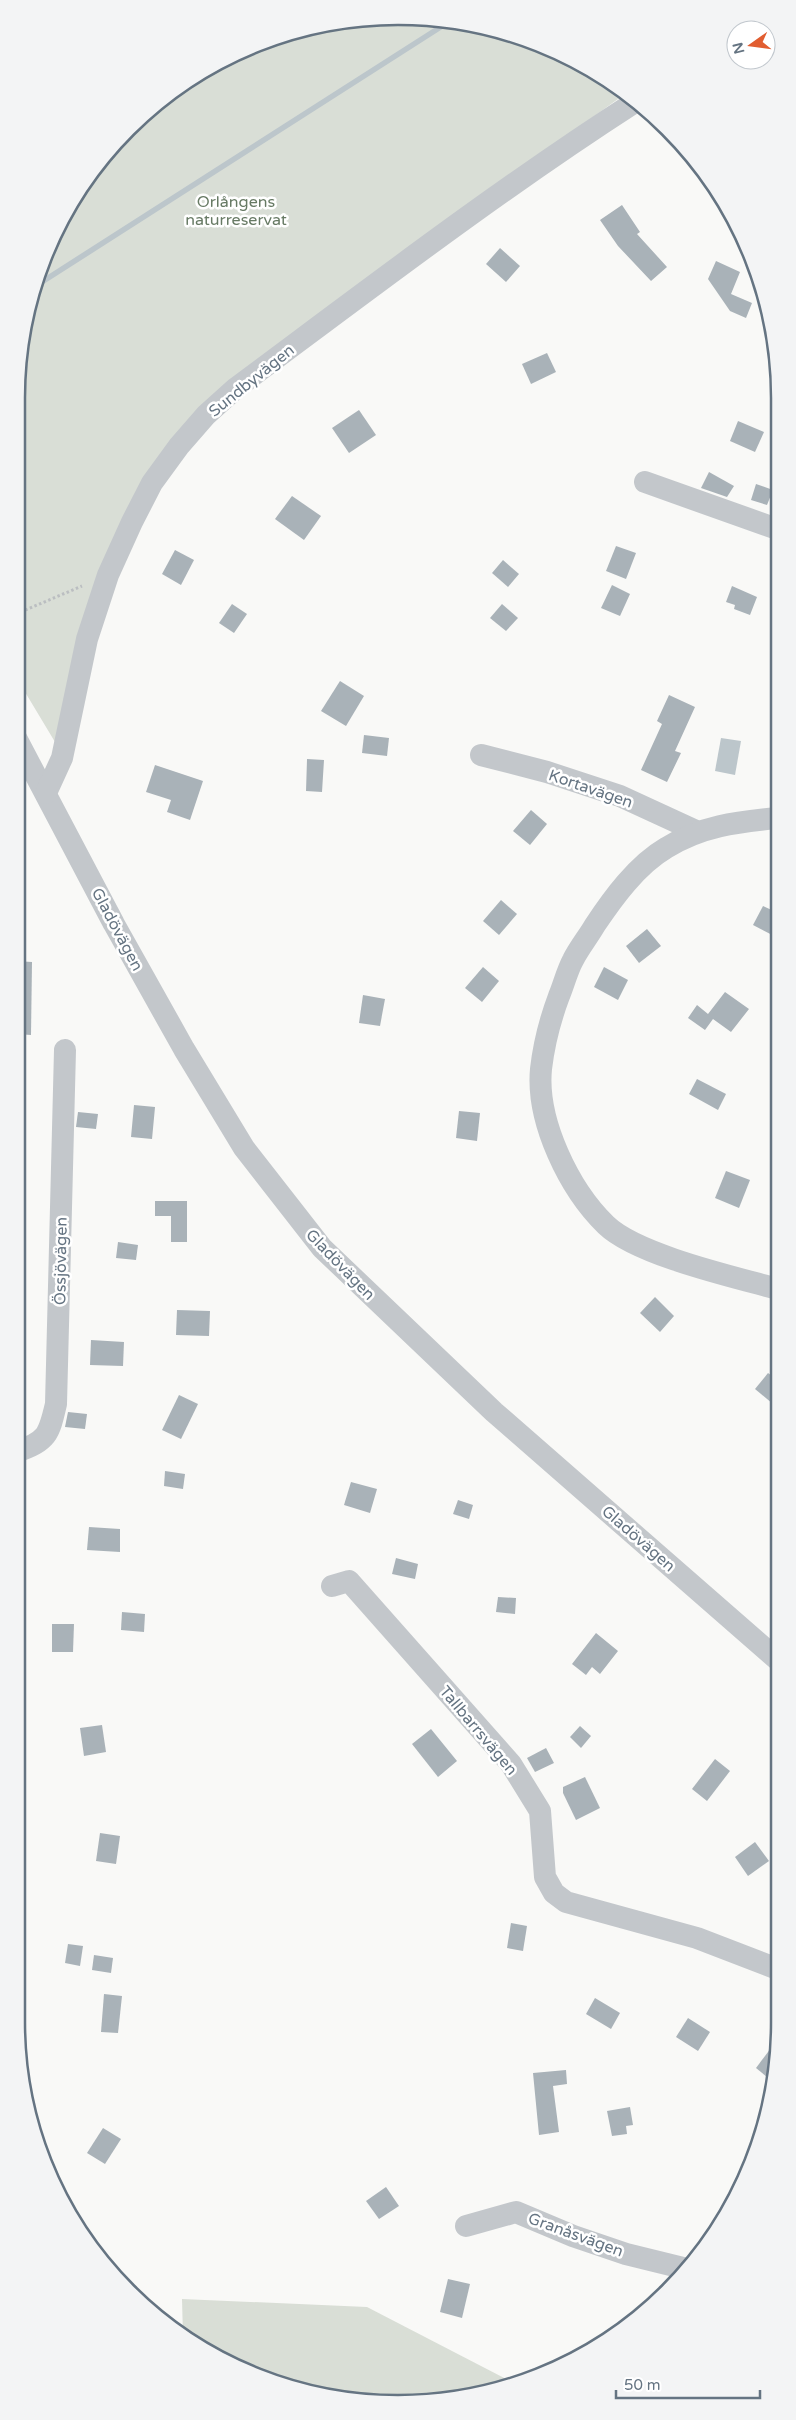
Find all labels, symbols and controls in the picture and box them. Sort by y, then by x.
north arrow [726,20,776,70]
text: N [729,41,748,56]
park label: Orlångens naturreservat [185,192,287,230]
street label: Sundbyvägen [205,340,298,421]
street label: Kortavägen [546,765,635,813]
street label: Gladövägen [87,885,147,974]
street label: Össjövägen [50,1217,72,1305]
street label: Gladövägen [301,1225,379,1304]
street label: Gladövägen [597,1501,679,1576]
street label: Tallbarrsvägen [435,1682,521,1779]
street label: Granåsvägen [525,2208,626,2261]
scale bar [616,2368,760,2400]
text: 50 m [624,2376,661,2394]

